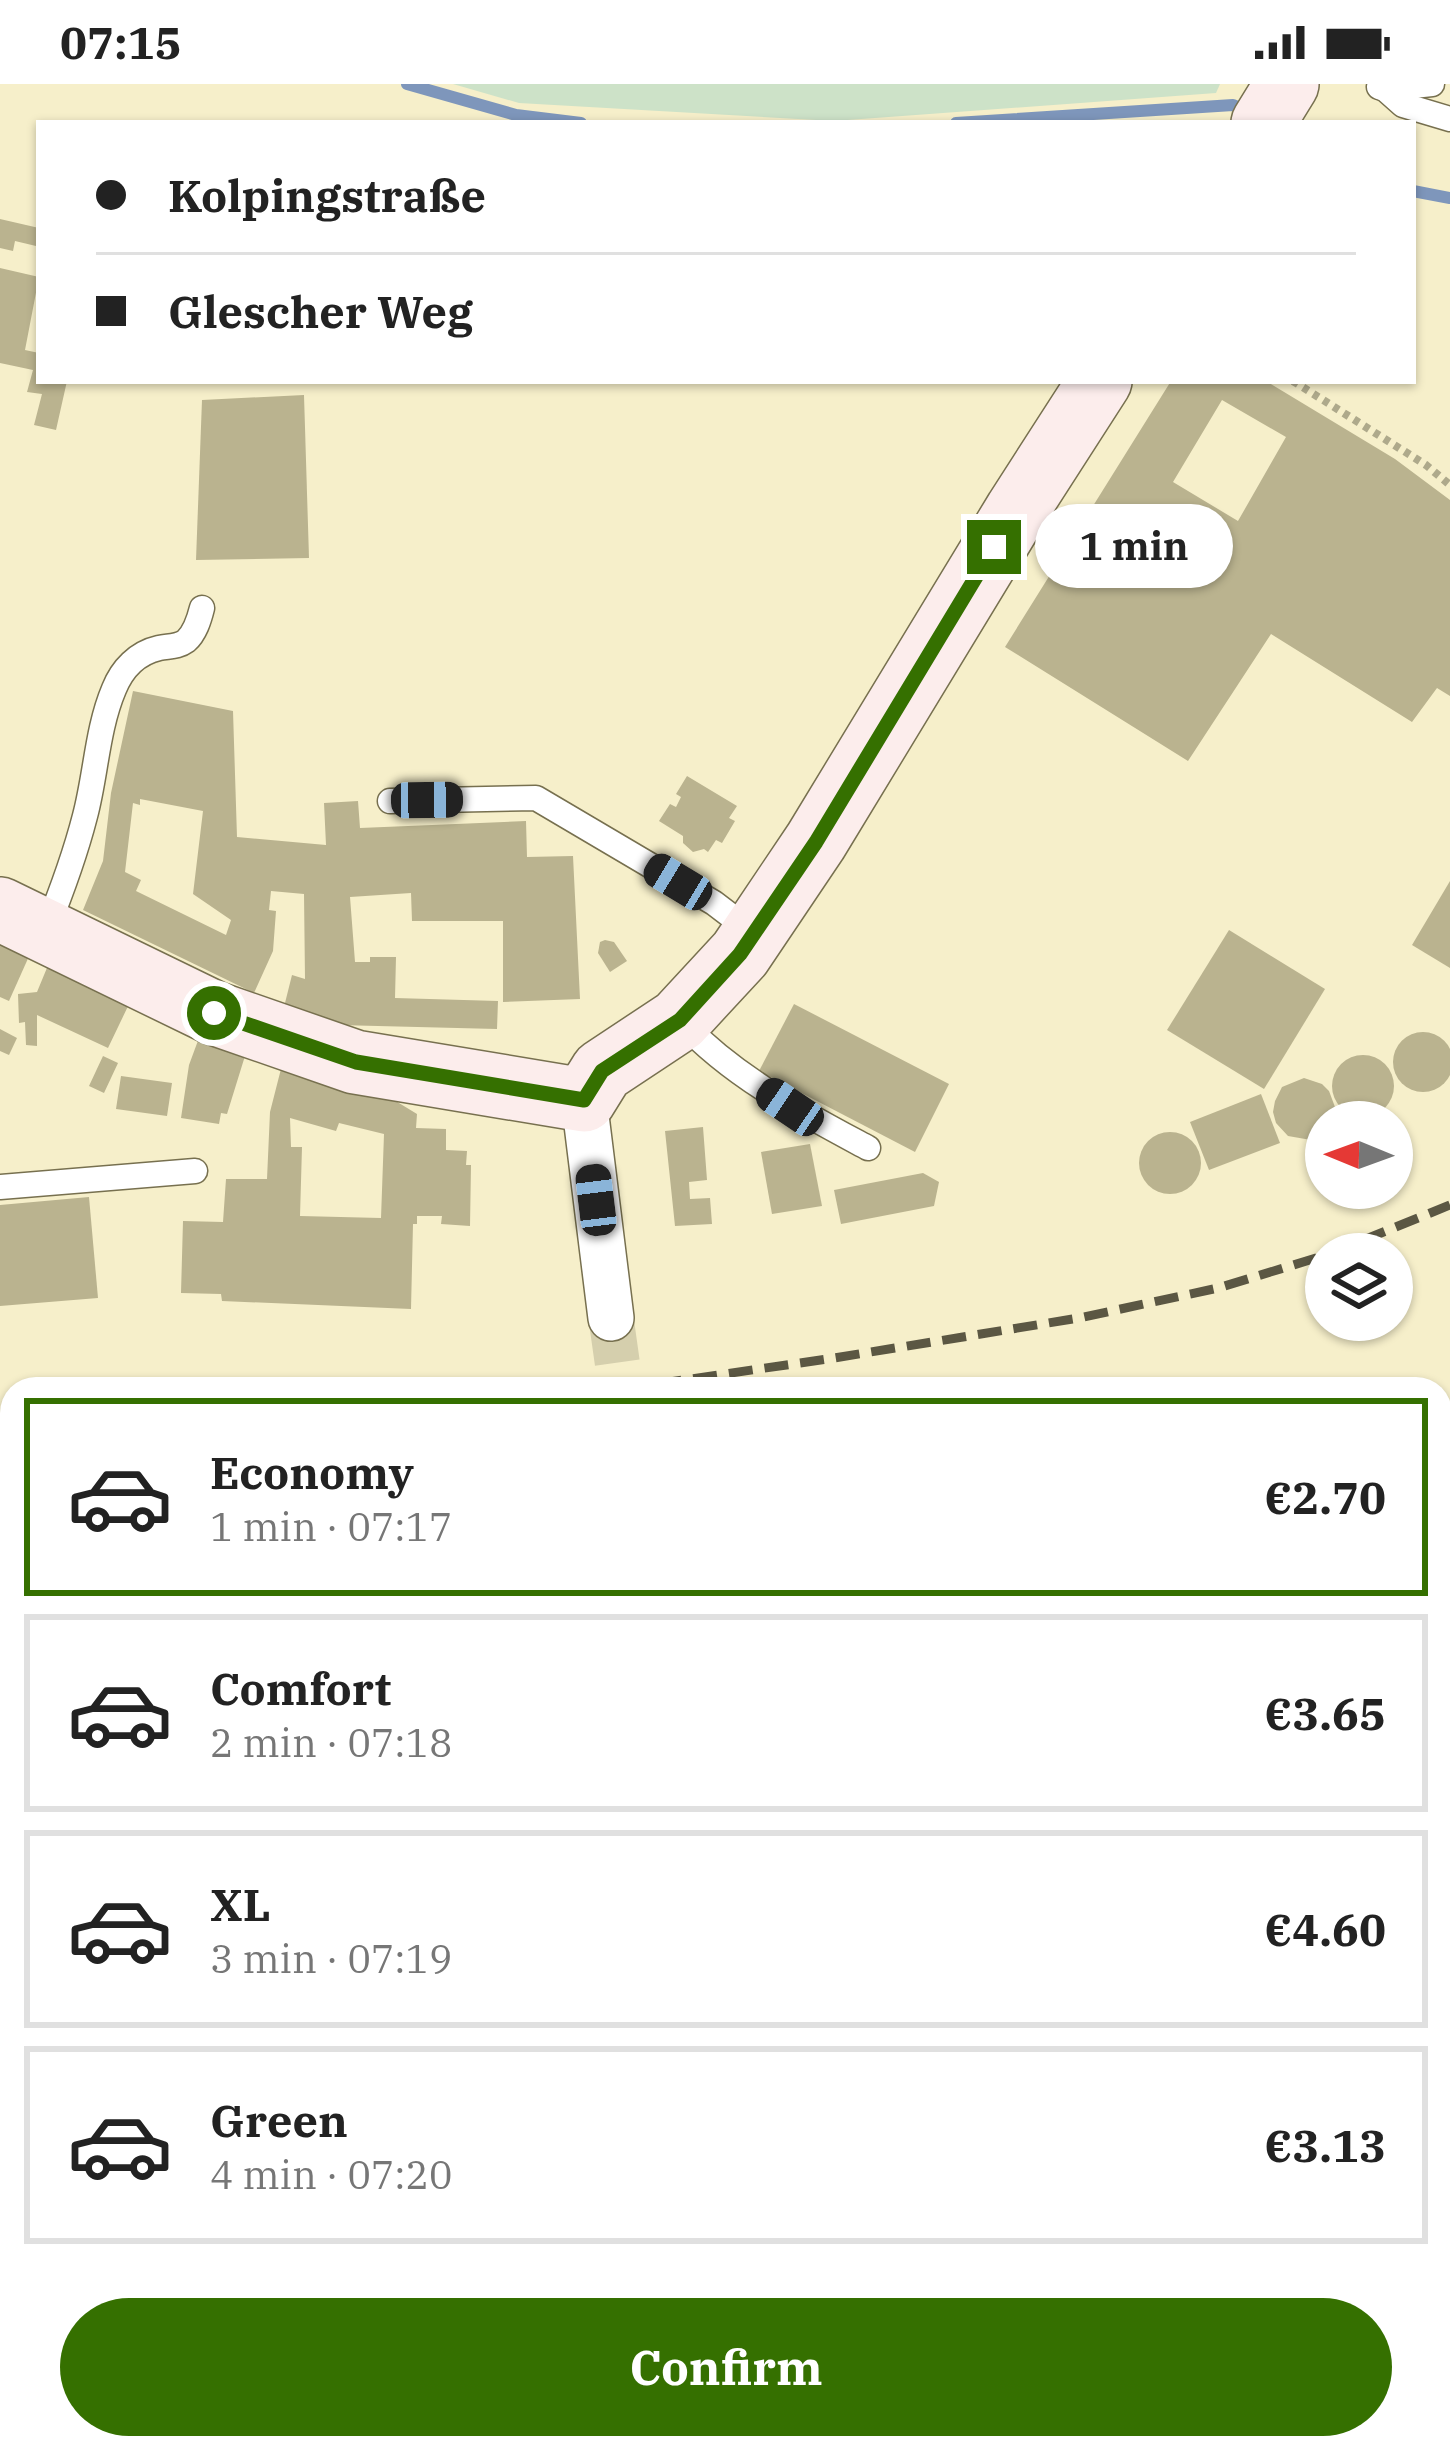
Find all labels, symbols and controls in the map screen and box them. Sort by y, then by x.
text: 07:15 [60,13,182,71]
text: Kolpingstraße [168,166,486,224]
text: Glescher Weg [168,282,473,340]
callout: 1 min [1036,505,1234,589]
route end [967,520,1021,574]
text: 1 min [1079,520,1189,571]
car [391,781,463,819]
car [638,848,718,916]
route start [187,986,241,1040]
car [750,1072,830,1142]
north arrow [1305,1101,1413,1209]
map controls [1305,1101,1413,1341]
car [574,1162,618,1238]
button: layers [1305,1233,1413,1341]
icon: car [66,1443,174,1551]
text: Economy [210,1443,414,1501]
text: €2.70 [1264,1468,1386,1526]
text: 1 min · 07:17 [210,1501,452,1552]
icon: car [66,1659,174,1767]
text: Comfort [210,1659,391,1717]
text: €3.65 [1264,1684,1386,1742]
text: 2 min · 07:18 [210,1717,452,1768]
icon: car [66,1875,174,1983]
text: XL [210,1875,271,1933]
text: €4.60 [1264,1900,1386,1958]
text: 3 min · 07:19 [210,1933,452,1984]
icon: car [66,2091,174,2199]
text: Green [210,2091,348,2149]
text: €3.13 [1264,2116,1386,2174]
text: 4 min · 07:20 [210,2149,452,2200]
button: Confirm [60,2298,1392,2436]

